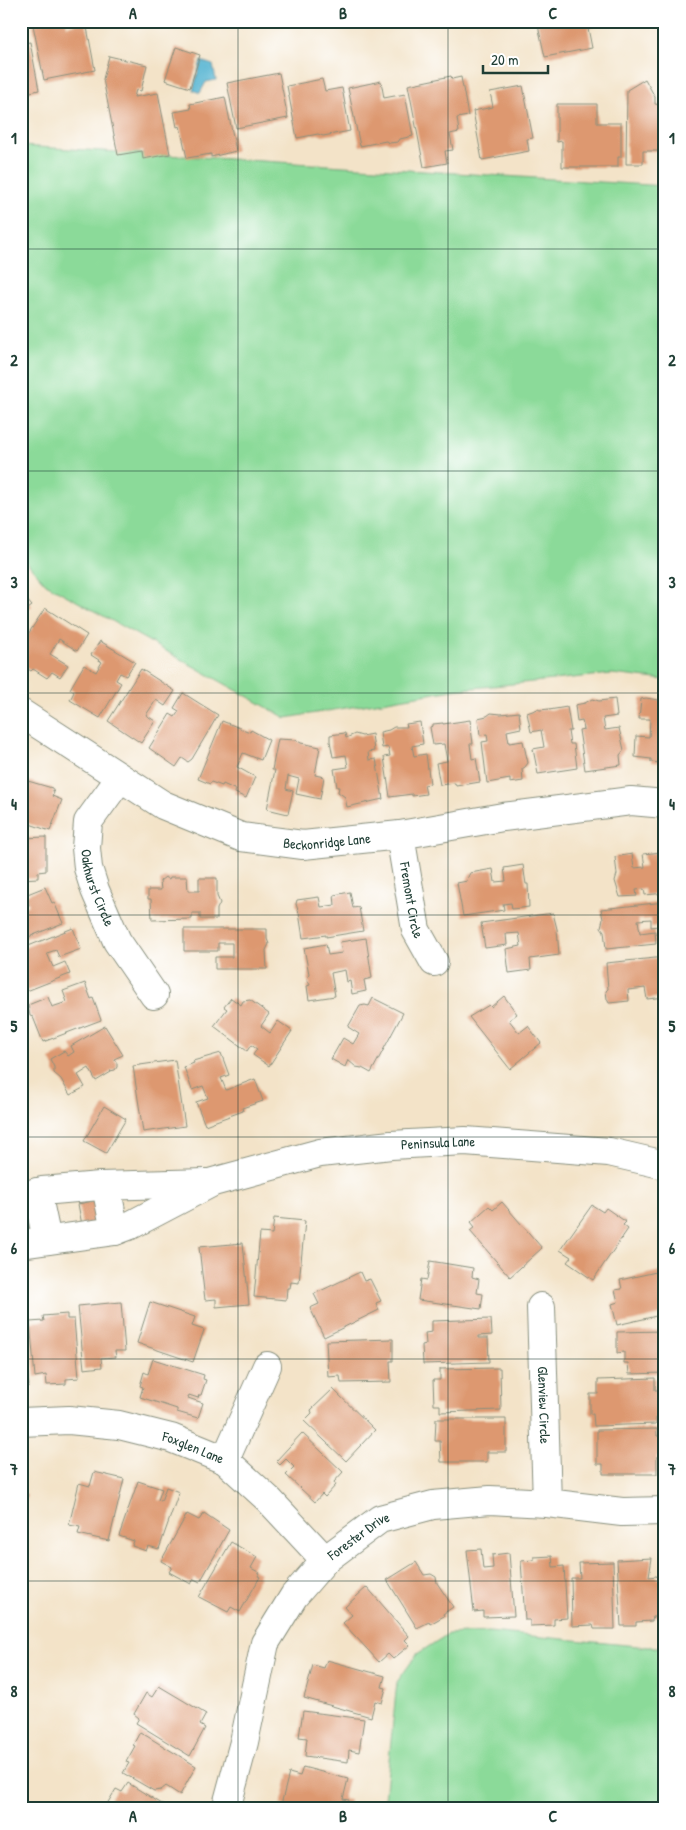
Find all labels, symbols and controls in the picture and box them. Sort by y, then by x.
text: A [129,2,137,24]
text: B [339,2,347,24]
text: C [549,2,558,24]
scale bar [483,42,548,74]
text: 20 m [491,49,518,70]
text: 1 [11,127,17,149]
text: 1 [669,127,675,149]
text: 2 [10,349,18,371]
text: 2 [668,349,676,371]
text: 3 [10,571,18,593]
text: 3 [668,571,676,593]
text: 4 [11,793,17,815]
text: 4 [669,793,675,815]
street label: Beckonridge Lane [282,828,372,854]
street label: Oakhurst Circle [77,848,120,929]
street label: Fremont Circle [396,860,429,942]
text: 5 [11,1015,18,1037]
text: 5 [669,1015,676,1037]
street label: Peninsula Lane [400,1131,476,1153]
text: 6 [11,1237,18,1259]
text: 6 [669,1237,676,1259]
street label: Glenview Circle [534,1366,555,1444]
street label: Foxglen Lane [160,1426,228,1468]
text: 7 [9,1458,18,1480]
text: 7 [667,1458,676,1480]
street label: Forester Drive [323,1507,392,1565]
text: 8 [11,1680,18,1702]
text: 8 [669,1680,676,1702]
text: A [129,1805,137,1827]
text: B [339,1805,347,1827]
text: C [549,1805,558,1827]

